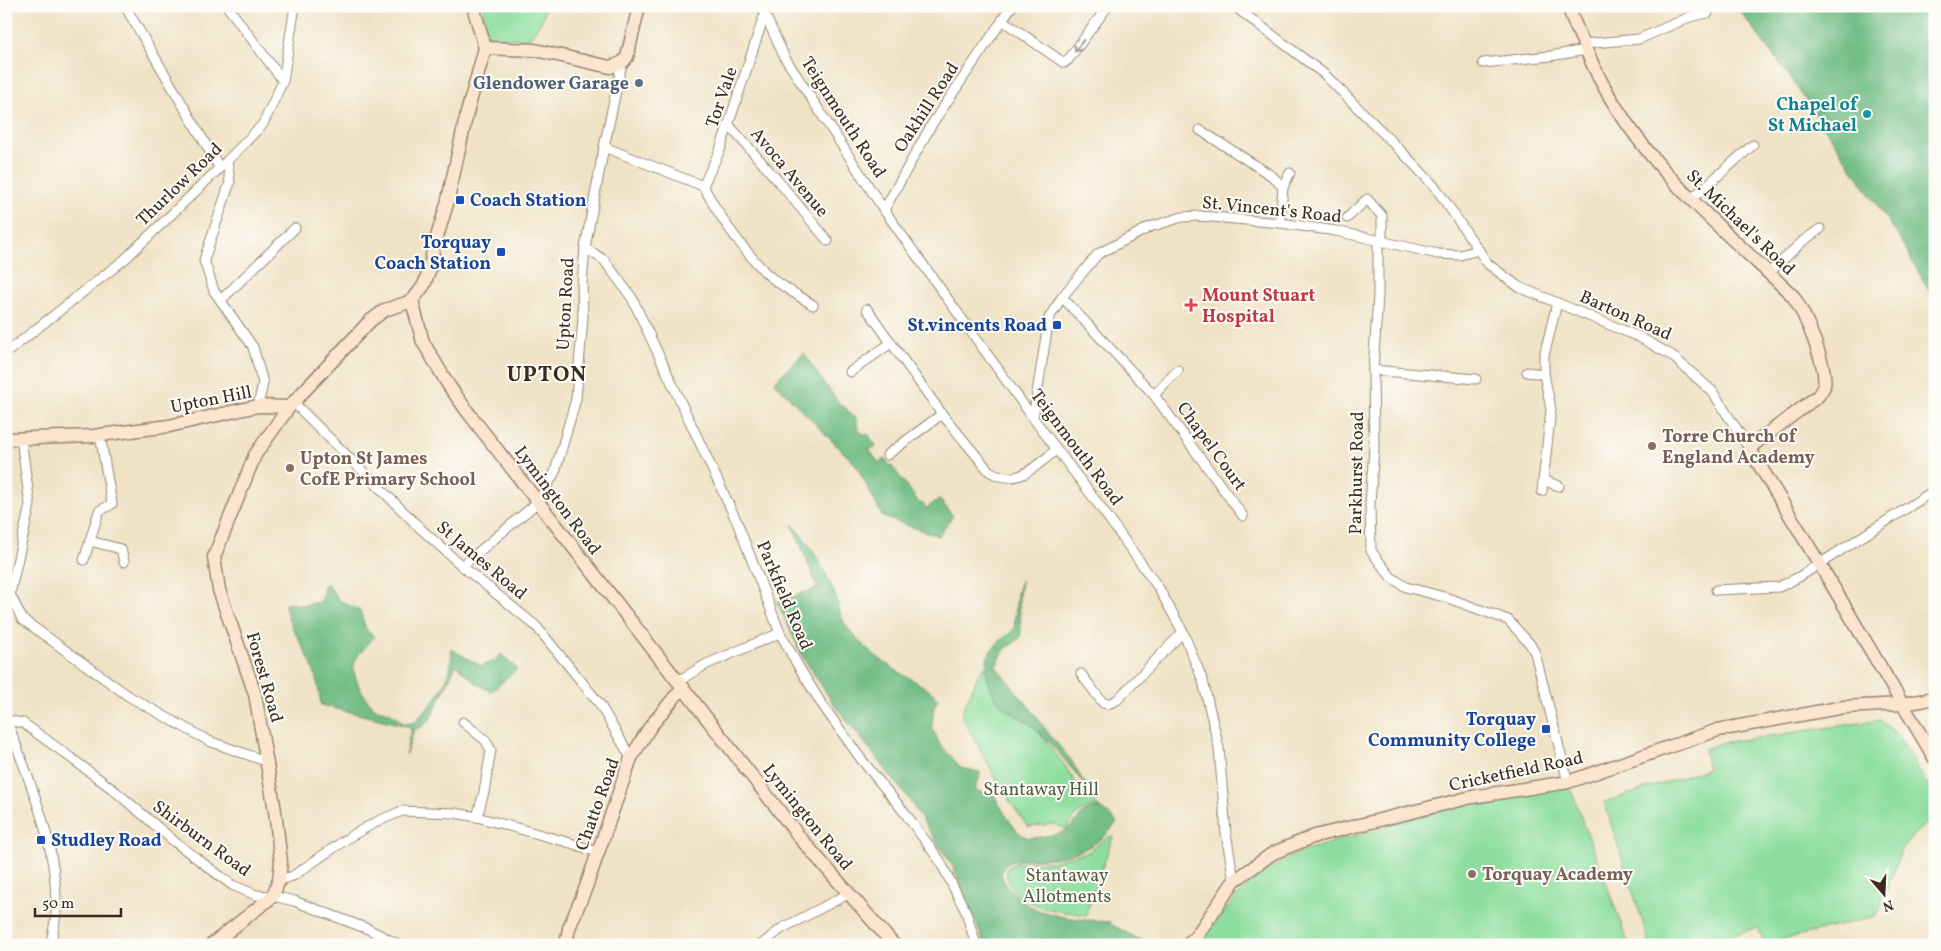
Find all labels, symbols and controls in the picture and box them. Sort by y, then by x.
one-way arrow [1074,39,1084,53]
street label: Teignmouth Road [794,52,891,183]
street label: Oakhill Road [889,58,966,158]
street label: Tor Vale [700,64,745,131]
place label: Glendower Garage [473,72,629,97]
marker: Glendower Garage [633,77,645,89]
place label: Chapel of St Michael [1768,93,1859,139]
marker: Chapel of St Michael [1861,108,1873,120]
street label: Avoca Avenue [744,123,834,223]
street label: Thurlow Road [131,138,229,233]
street label: St. Michael's Road [1680,164,1800,282]
place label: Coach Station [470,189,587,214]
street label: St. Vincent's Road [1201,191,1343,230]
marker: Coach Station [454,194,466,206]
place label: Torquay Coach Station [374,231,491,277]
marker: Torquay Coach Station [495,246,507,258]
street label: Upton Road [552,257,581,351]
place label: Mount Stuart Hospital [1202,284,1316,330]
street label: Barton Road [1575,285,1675,348]
marker: Mount Stuart Hospital [1184,298,1198,312]
place label: St.vincents Road [907,314,1047,339]
marker: St.vincents Road [1051,319,1063,331]
district label: UPTON [507,360,587,391]
street label: Upton Hill [169,380,254,421]
street label: Teignmouth Road [1024,384,1128,511]
street label: Chapel Court [1170,397,1252,497]
street label: Parkhurst Road [1344,411,1371,535]
place label: Torre Church of England Academy [1662,425,1815,471]
marker: Torre Church of England Academy [1646,440,1658,452]
street label: Lymington Road [508,441,606,561]
place label: Upton St James CofE Primary School [300,447,476,493]
marker: Upton St James CofE Primary School [284,462,296,474]
street label: St James Road [430,516,532,606]
street label: Parkfield Road [749,537,818,654]
street label: Forest Road [239,629,288,726]
place label: Torquay Community College [1368,708,1536,754]
marker: Torquay Community College [1540,723,1552,735]
street label: Cricketfield Road [1447,746,1586,799]
street label: Chatto Road [570,755,627,854]
street label: Lymington Road [756,759,858,877]
park label: Stantaway Hill [983,778,1099,803]
street label: Shirburn Road [147,795,255,883]
place label: Studley Road [51,829,162,854]
marker: Studley Road [35,834,47,846]
place label: Torquay Academy [1482,863,1633,888]
park label: Stantaway Allotments [1023,864,1111,910]
marker: Torquay Academy [1466,868,1478,880]
north arrow [1858,868,1908,918]
scale bar [35,886,121,918]
text: 50 m [42,894,74,915]
text: N [1880,894,1896,916]

